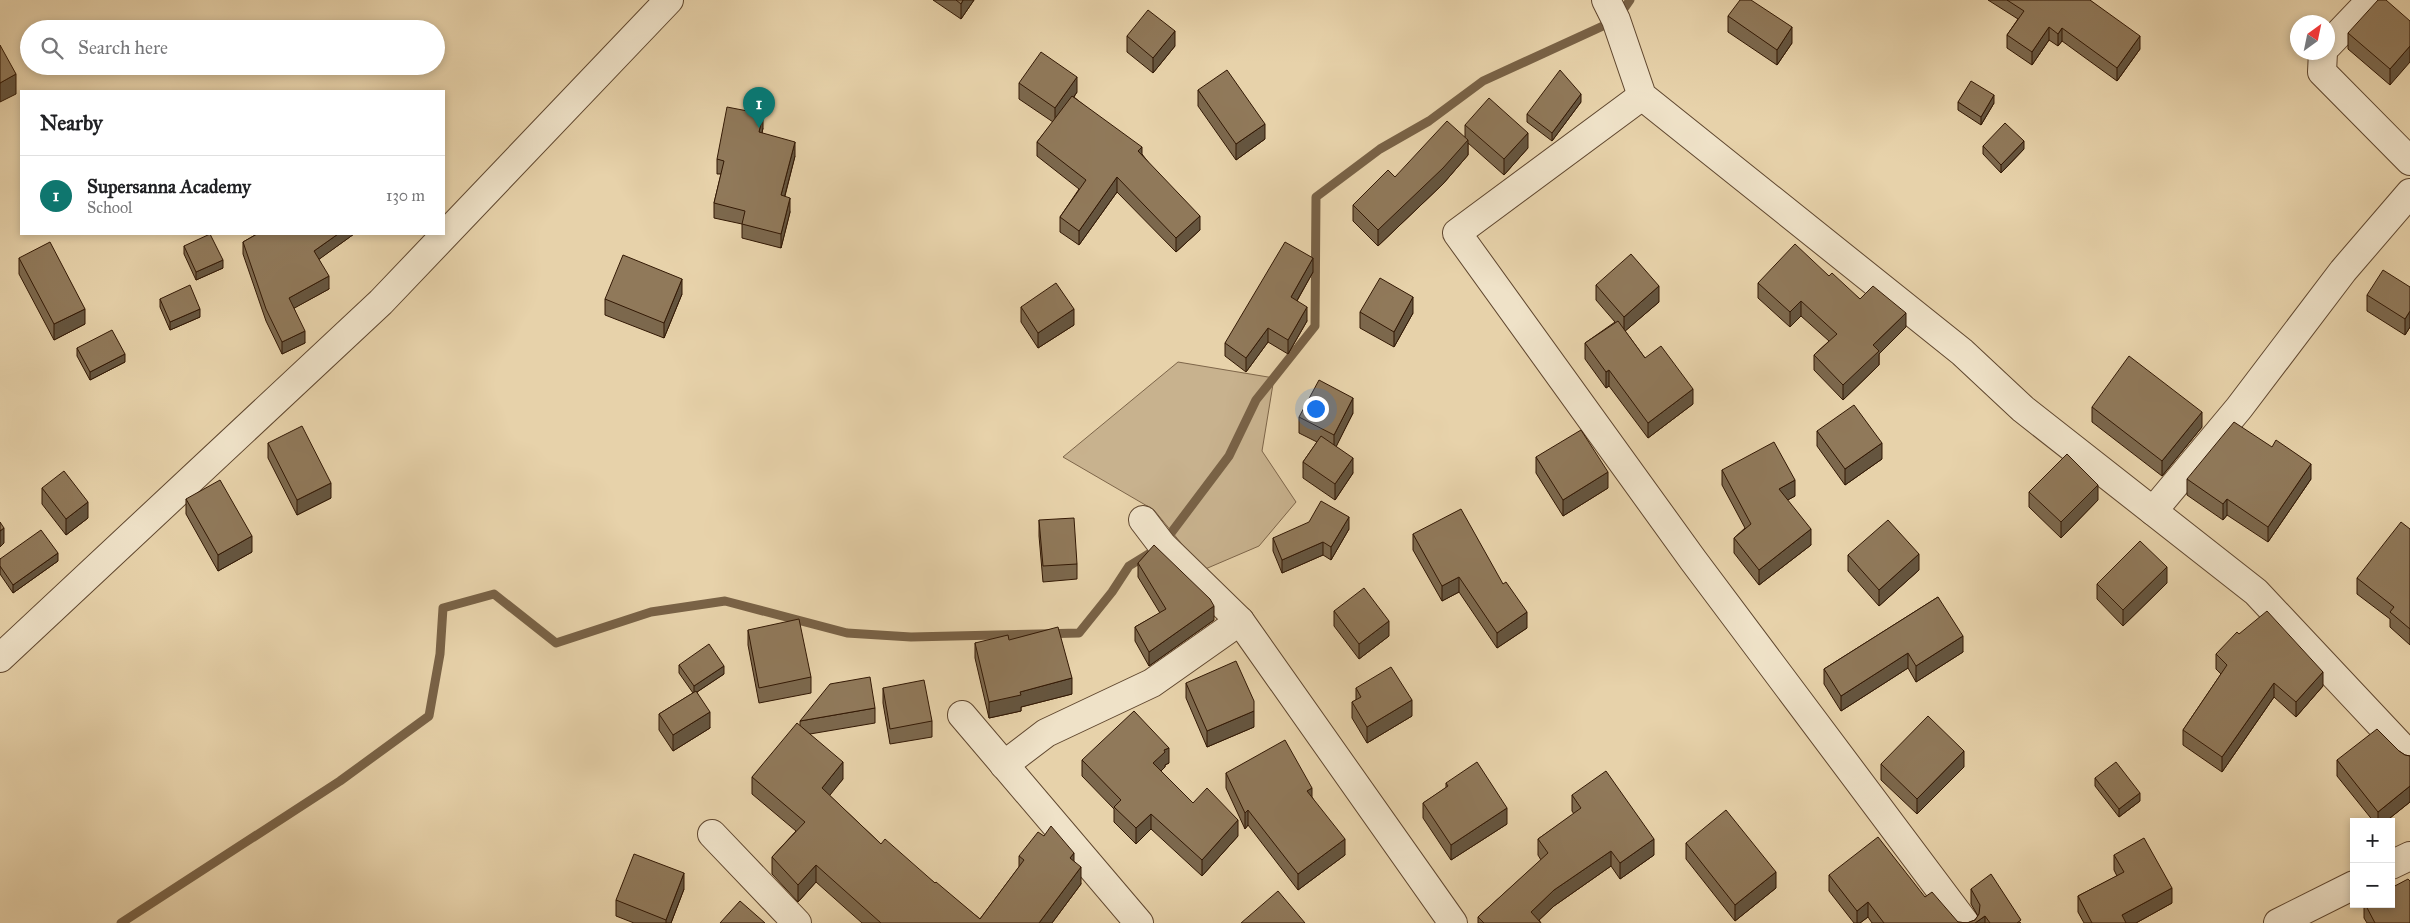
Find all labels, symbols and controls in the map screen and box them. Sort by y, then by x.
north arrow [2290,15,2335,60]
search box [20,20,445,75]
icon: search [38,34,66,62]
text: Search here [78,36,168,59]
pin: 1 [743,87,775,128]
text: Nearby [40,110,103,136]
text: Supersanna Academy [87,175,251,198]
text: 1 [53,186,59,205]
text: 130 m [386,186,425,205]
text: School [87,198,132,217]
your location [1303,396,1329,422]
map controls [2350,818,2395,908]
button: + [2350,818,2395,863]
button: − [2350,863,2395,908]

